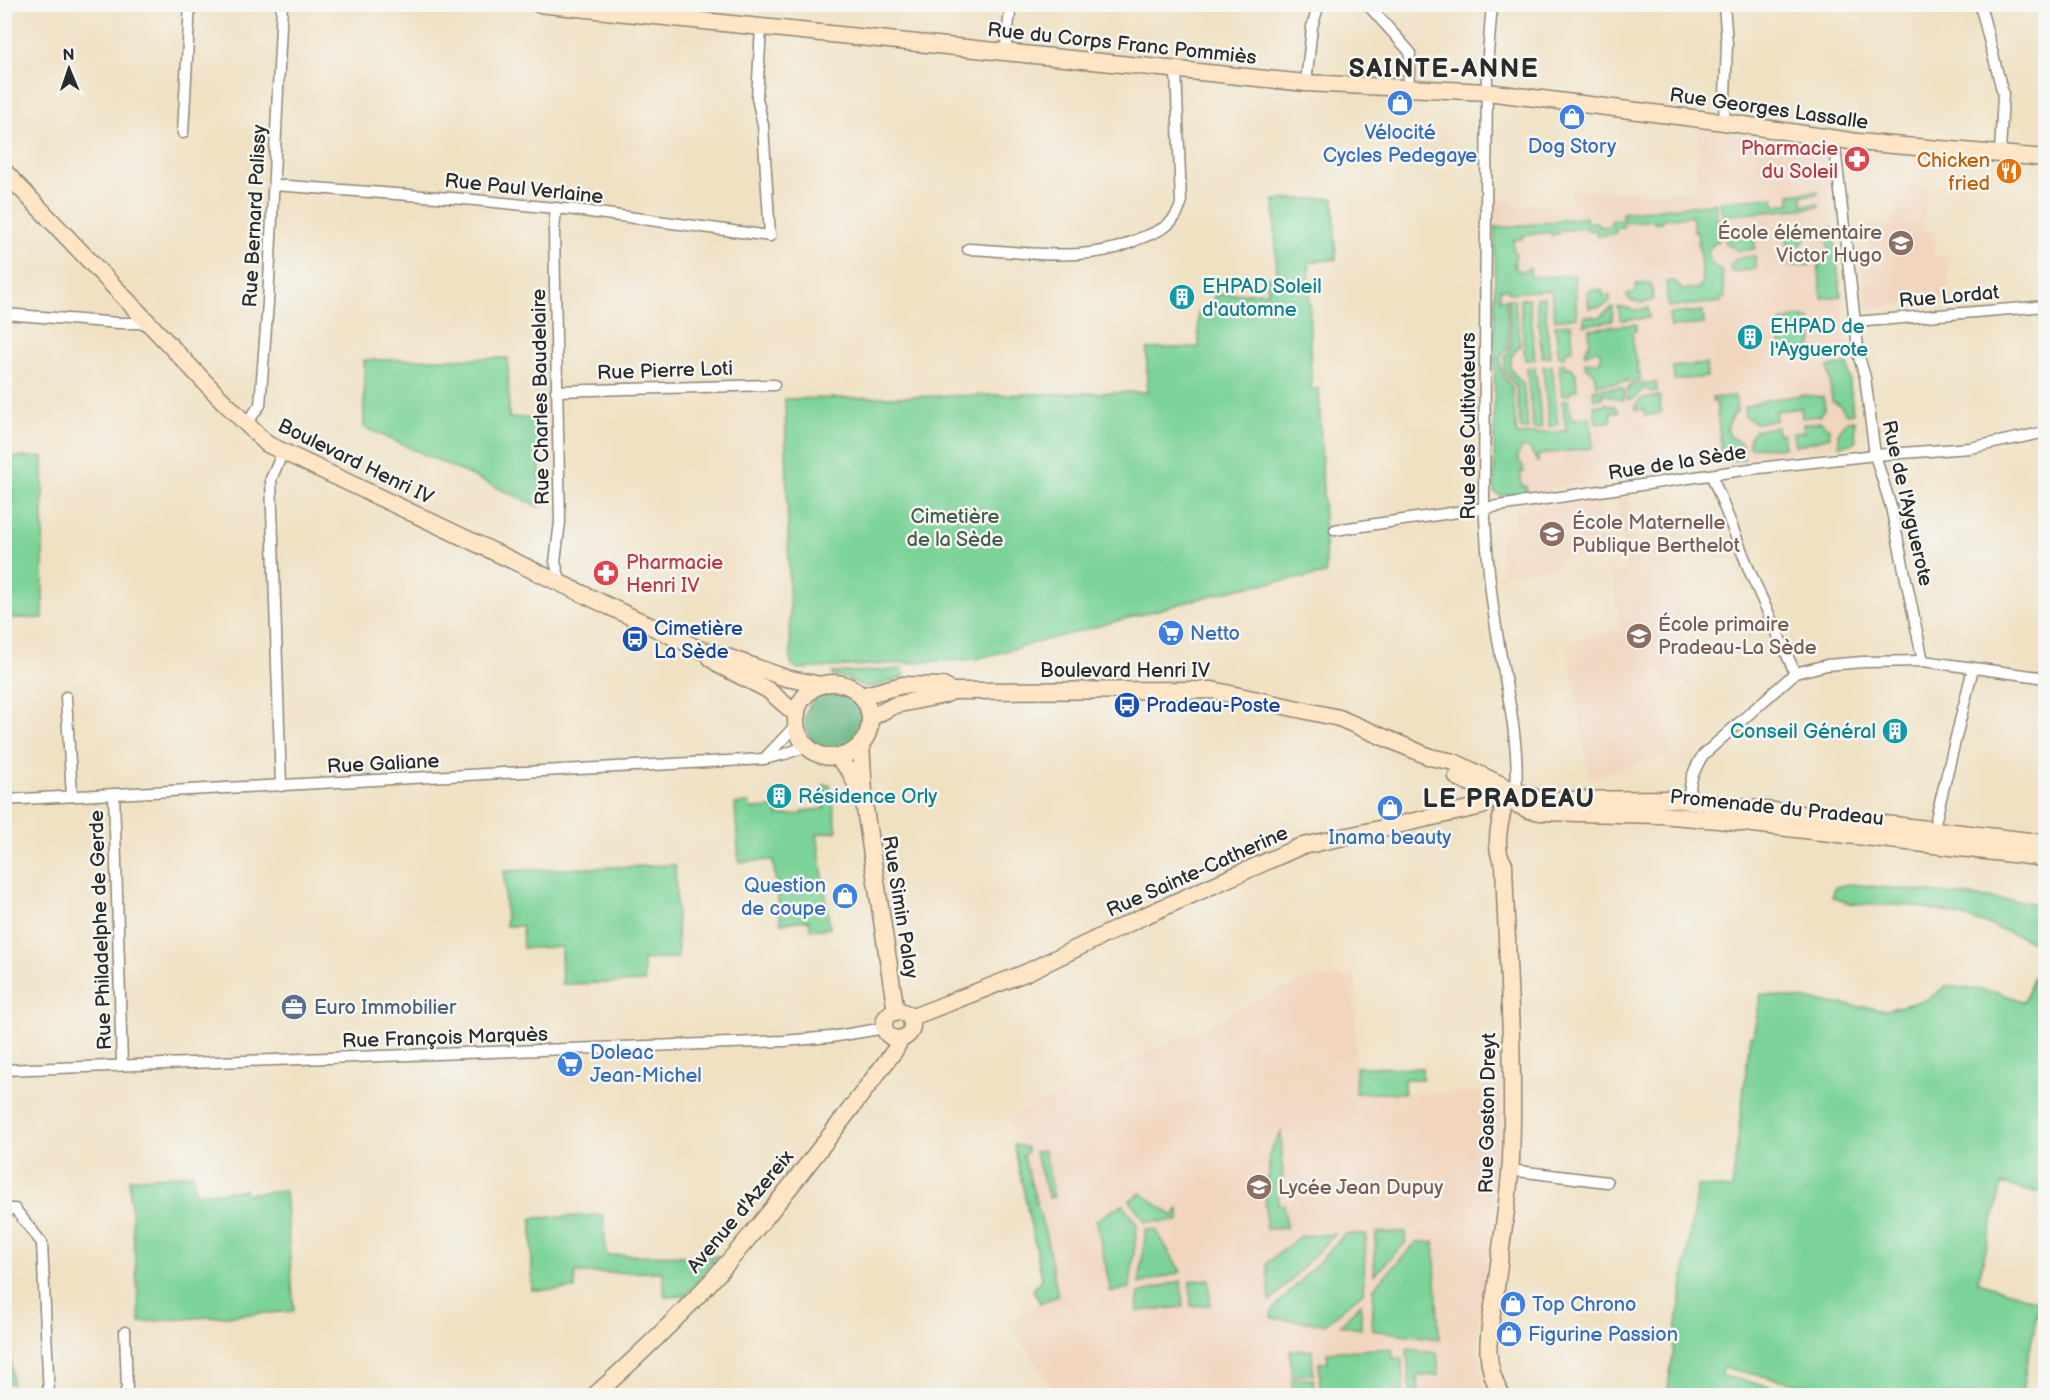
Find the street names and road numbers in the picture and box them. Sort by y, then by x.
street label: Rue du Corps Franc Pommiès [986,18,1258,70]
street label: Rue Georges Lassalle [1668,83,1870,135]
street label: Rue Bernard Palissy [238,124,272,308]
street label: Rue Paul Verlaine [443,169,605,209]
street label: Rue Lordat [1898,281,2000,313]
street label: Rue Charles Baudelaire [527,288,555,505]
street label: Rue des Cultivateurs [1457,332,1481,520]
street label: Rue Pierre Loti [597,357,733,385]
street label: Boulevard Henri IV [274,414,438,510]
street label: Rue de l'Ayguerote [1876,418,1938,589]
street label: Rue de la Sède [1606,440,1748,486]
street label: Boulevard Henri IV [1040,659,1211,683]
street label: Rue Galiane [326,749,440,779]
street label: Promenade du Pradeau [1669,785,1885,831]
street label: Rue Philadelphe de Gerde [85,809,117,1050]
street label: Rue Sainte-Catherine [1103,821,1292,923]
street label: Rue Simin Palay [877,834,923,980]
street label: Rue François Marquès [342,1022,549,1054]
street label: Rue Gaston Dreyt [1475,1032,1501,1194]
street label: Avenue d'Azereix [682,1145,800,1278]

